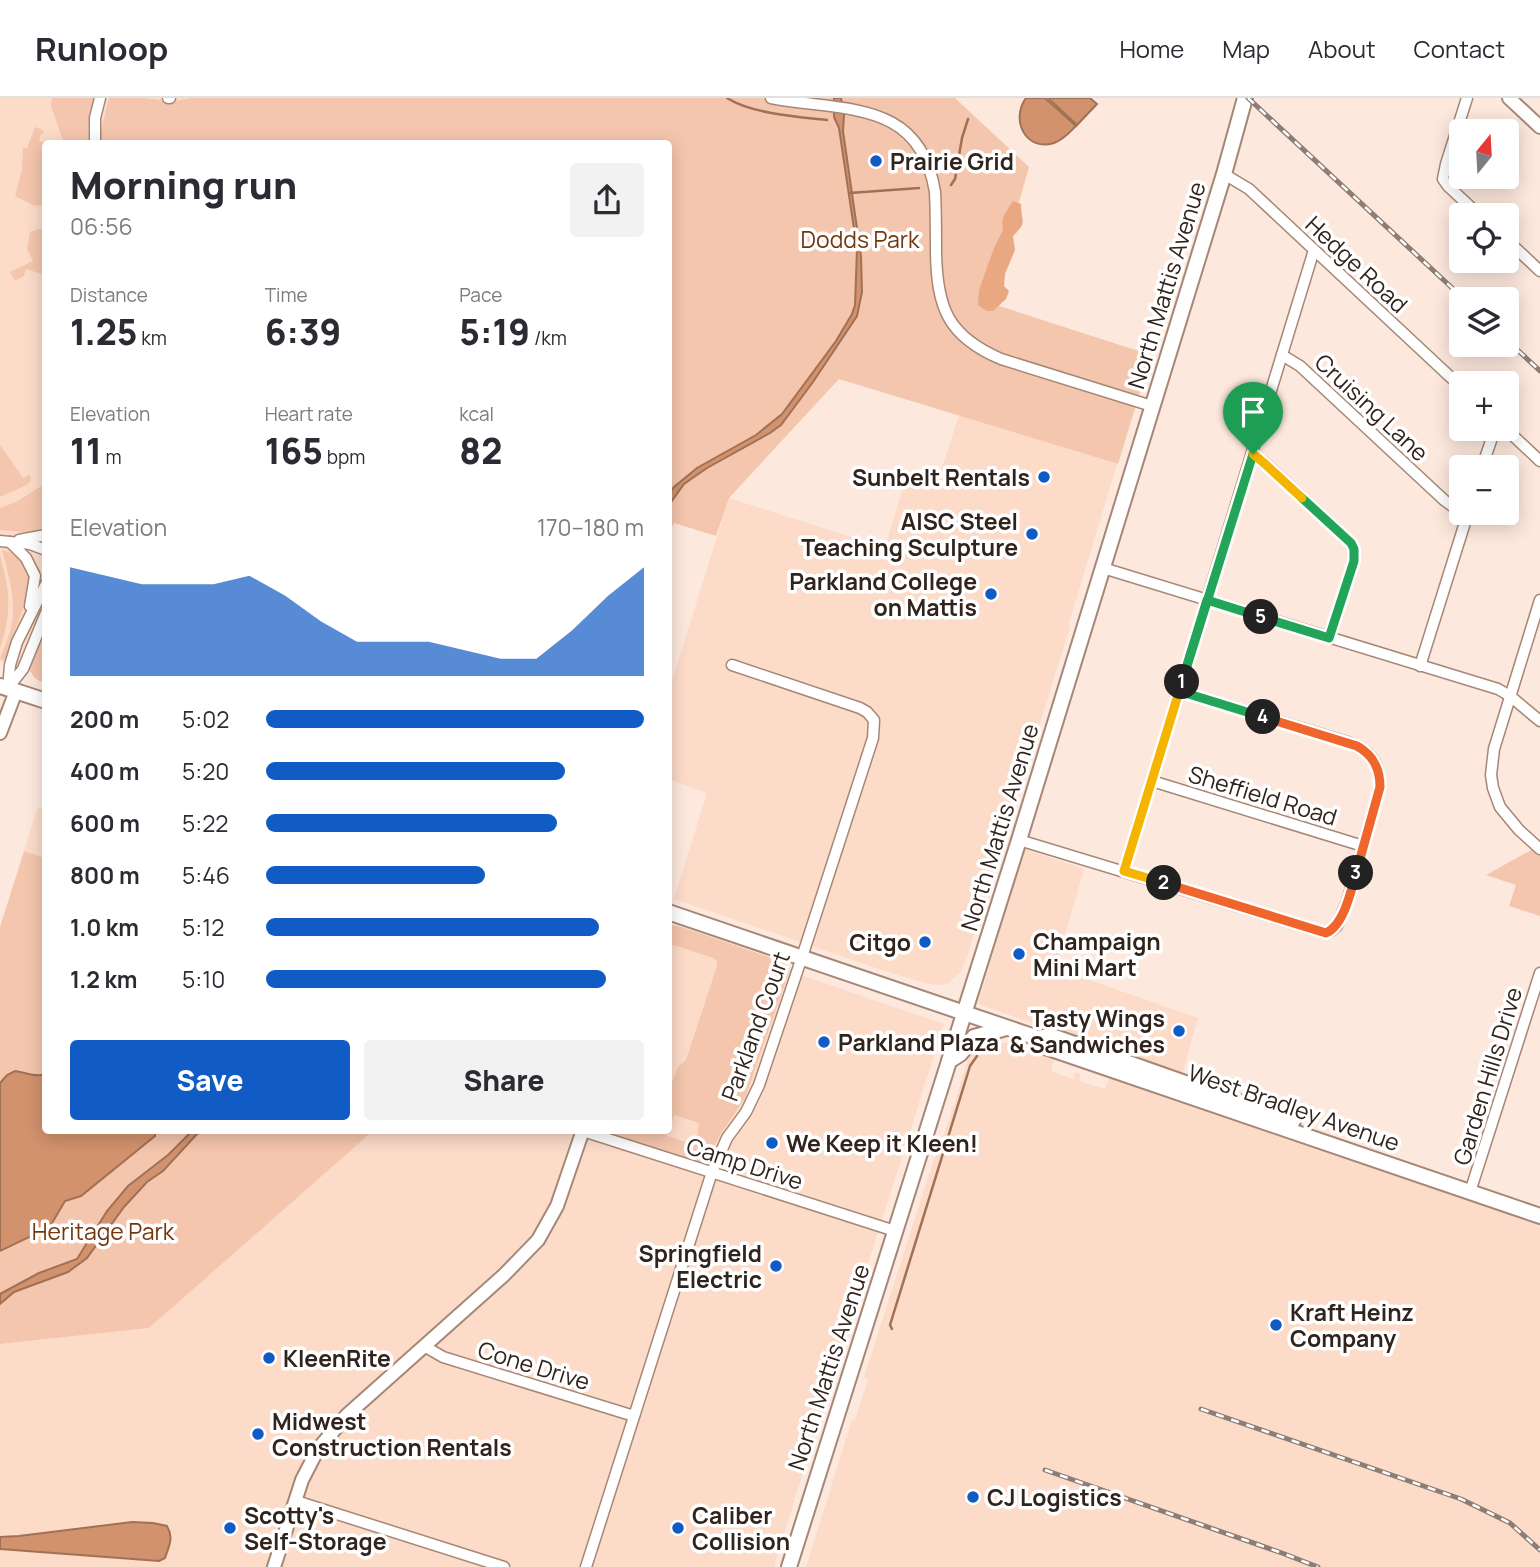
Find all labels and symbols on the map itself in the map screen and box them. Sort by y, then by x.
north arrow [1449,119,1519,189]
place label: Prairie Grid [890,145,1014,177]
marker: Prairie Grid [868,153,884,169]
street label: North Mattis Avenue [1119,177,1213,393]
street label: Hedge Road [1299,208,1415,320]
park label: Dodds Park [801,223,920,255]
street label: Cruising Lane [1308,346,1436,468]
pin [1223,382,1283,454]
place label: Sunbelt Rentals [852,461,1030,493]
marker: Sunbelt Rentals [1036,469,1052,485]
place label: AISC Steel Teaching Sculpture [801,505,1018,563]
marker: AISC Steel Teaching Sculpture [1024,526,1040,542]
place label: Parkland College on Mattis [789,565,977,623]
marker: Parkland College on Mattis [983,586,999,602]
pin: 5 [1244,600,1278,634]
pin: 1 [1164,664,1200,700]
pin: 4 [1246,700,1280,734]
street label: North Mattis Avenue [952,719,1046,935]
street label: Sheffield Road [1185,757,1341,833]
pin: 3 [1338,856,1374,890]
pin: 2 [1146,866,1182,900]
place label: Champaign Mini Mart [1033,925,1161,983]
place label: Citgo [849,926,911,958]
marker: Citgo [917,934,933,950]
marker: Champaign Mini Mart [1011,946,1027,962]
street label: Parkland Court [713,947,797,1105]
street label: Garden Hills Drive [1445,983,1529,1169]
place label: Tasty Wings & Sandwiches [1009,1002,1165,1060]
marker: Tasty Wings & Sandwiches [1171,1023,1187,1039]
place label: Parkland Plaza [838,1026,999,1058]
marker: Parkland Plaza [816,1034,832,1050]
street label: West Bradley Avenue [1184,1056,1404,1158]
place label: We Keep it Kleen! [786,1127,978,1159]
street label: Camp Drive [683,1129,807,1197]
marker: We Keep it Kleen! [764,1135,780,1151]
park label: Heritage Park [32,1215,175,1247]
place label: Springfield Electric [639,1237,762,1295]
marker: Springfield Electric [768,1258,784,1274]
street label: North Mattis Avenue [780,1260,876,1474]
place label: Kraft Heinz Company [1290,1296,1414,1354]
marker: Kraft Heinz Company [1268,1317,1284,1333]
street label: Cone Drive [474,1333,594,1397]
place label: KleenRite [283,1342,391,1374]
marker: KleenRite [261,1350,277,1366]
place label: Midwest Construction Rentals [272,1405,512,1463]
marker: Midwest Construction Rentals [250,1426,266,1442]
place label: CJ Logistics [987,1481,1122,1513]
marker: CJ Logistics [965,1489,981,1505]
place label: Scotty's Self-Storage [244,1499,387,1557]
place label: Caliber Collision [692,1499,790,1557]
marker: Scotty's Self-Storage [222,1520,238,1536]
marker: Caliber Collision [670,1520,686,1536]

